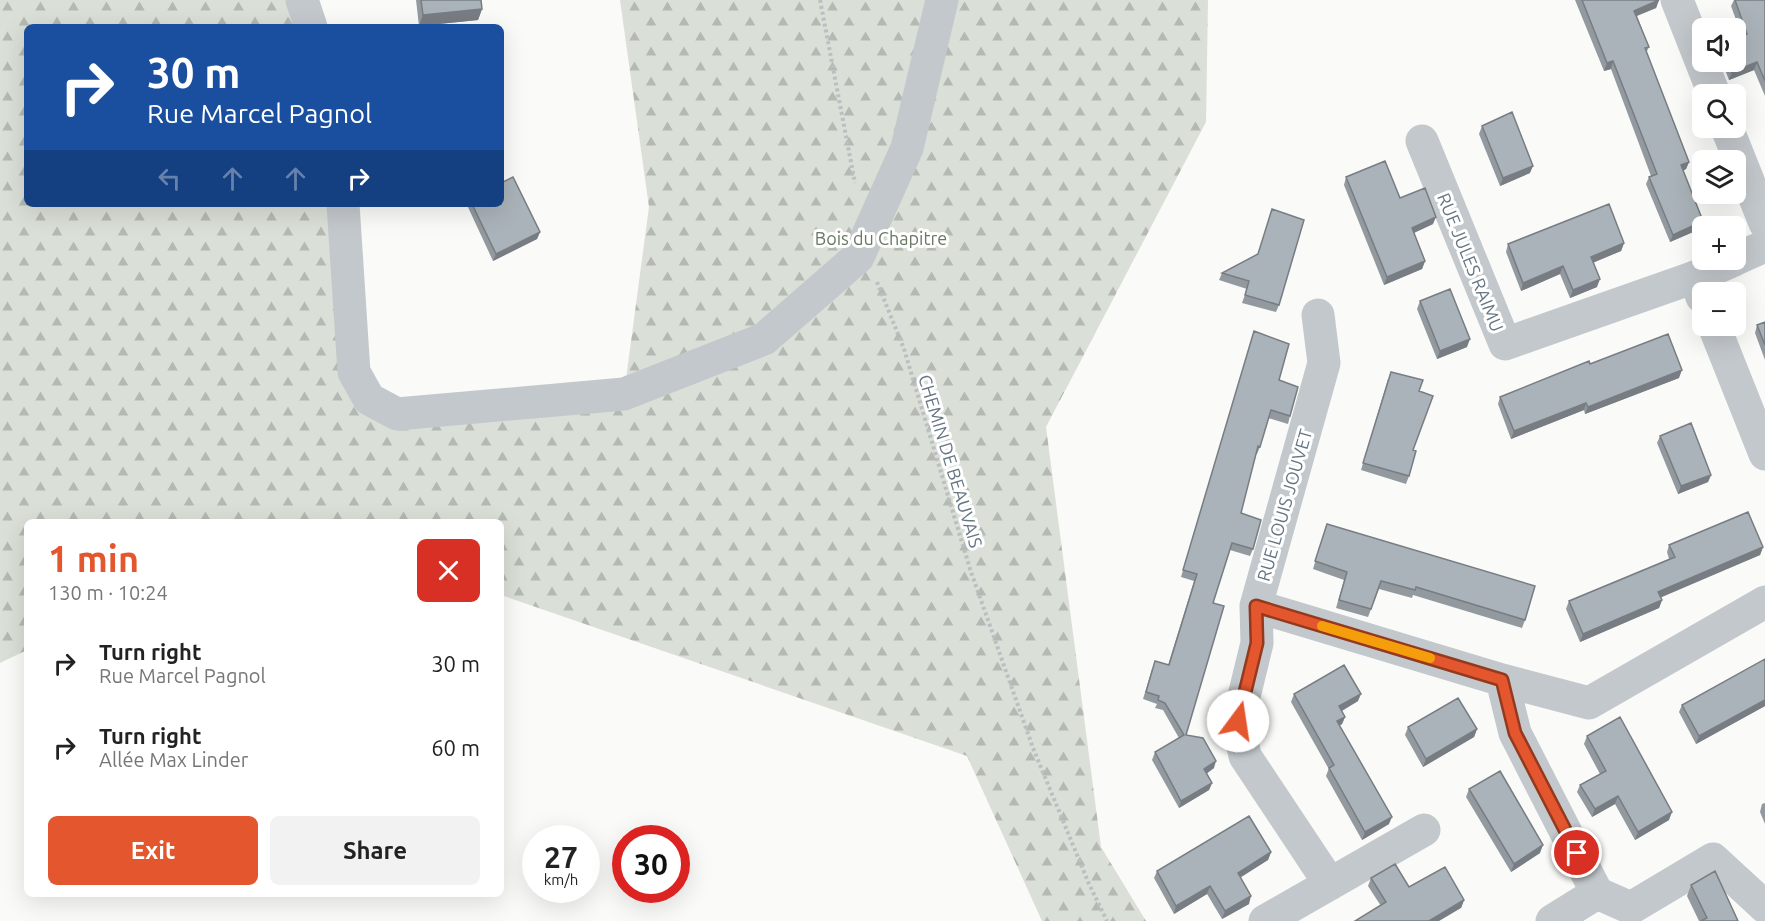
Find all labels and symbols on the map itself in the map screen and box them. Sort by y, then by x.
street label: RUE JULES RAIMU [1434,190,1508,334]
park label: Bois du Chapitre [815,228,947,248]
street label: CHEMIN DE BEAUVAIS [915,372,987,550]
street label: RUE LOUIS JOUVET [1253,427,1315,583]
position arrow [1206,689,1270,753]
speed limit sign: 30 [612,825,690,903]
pin [1551,827,1602,878]

